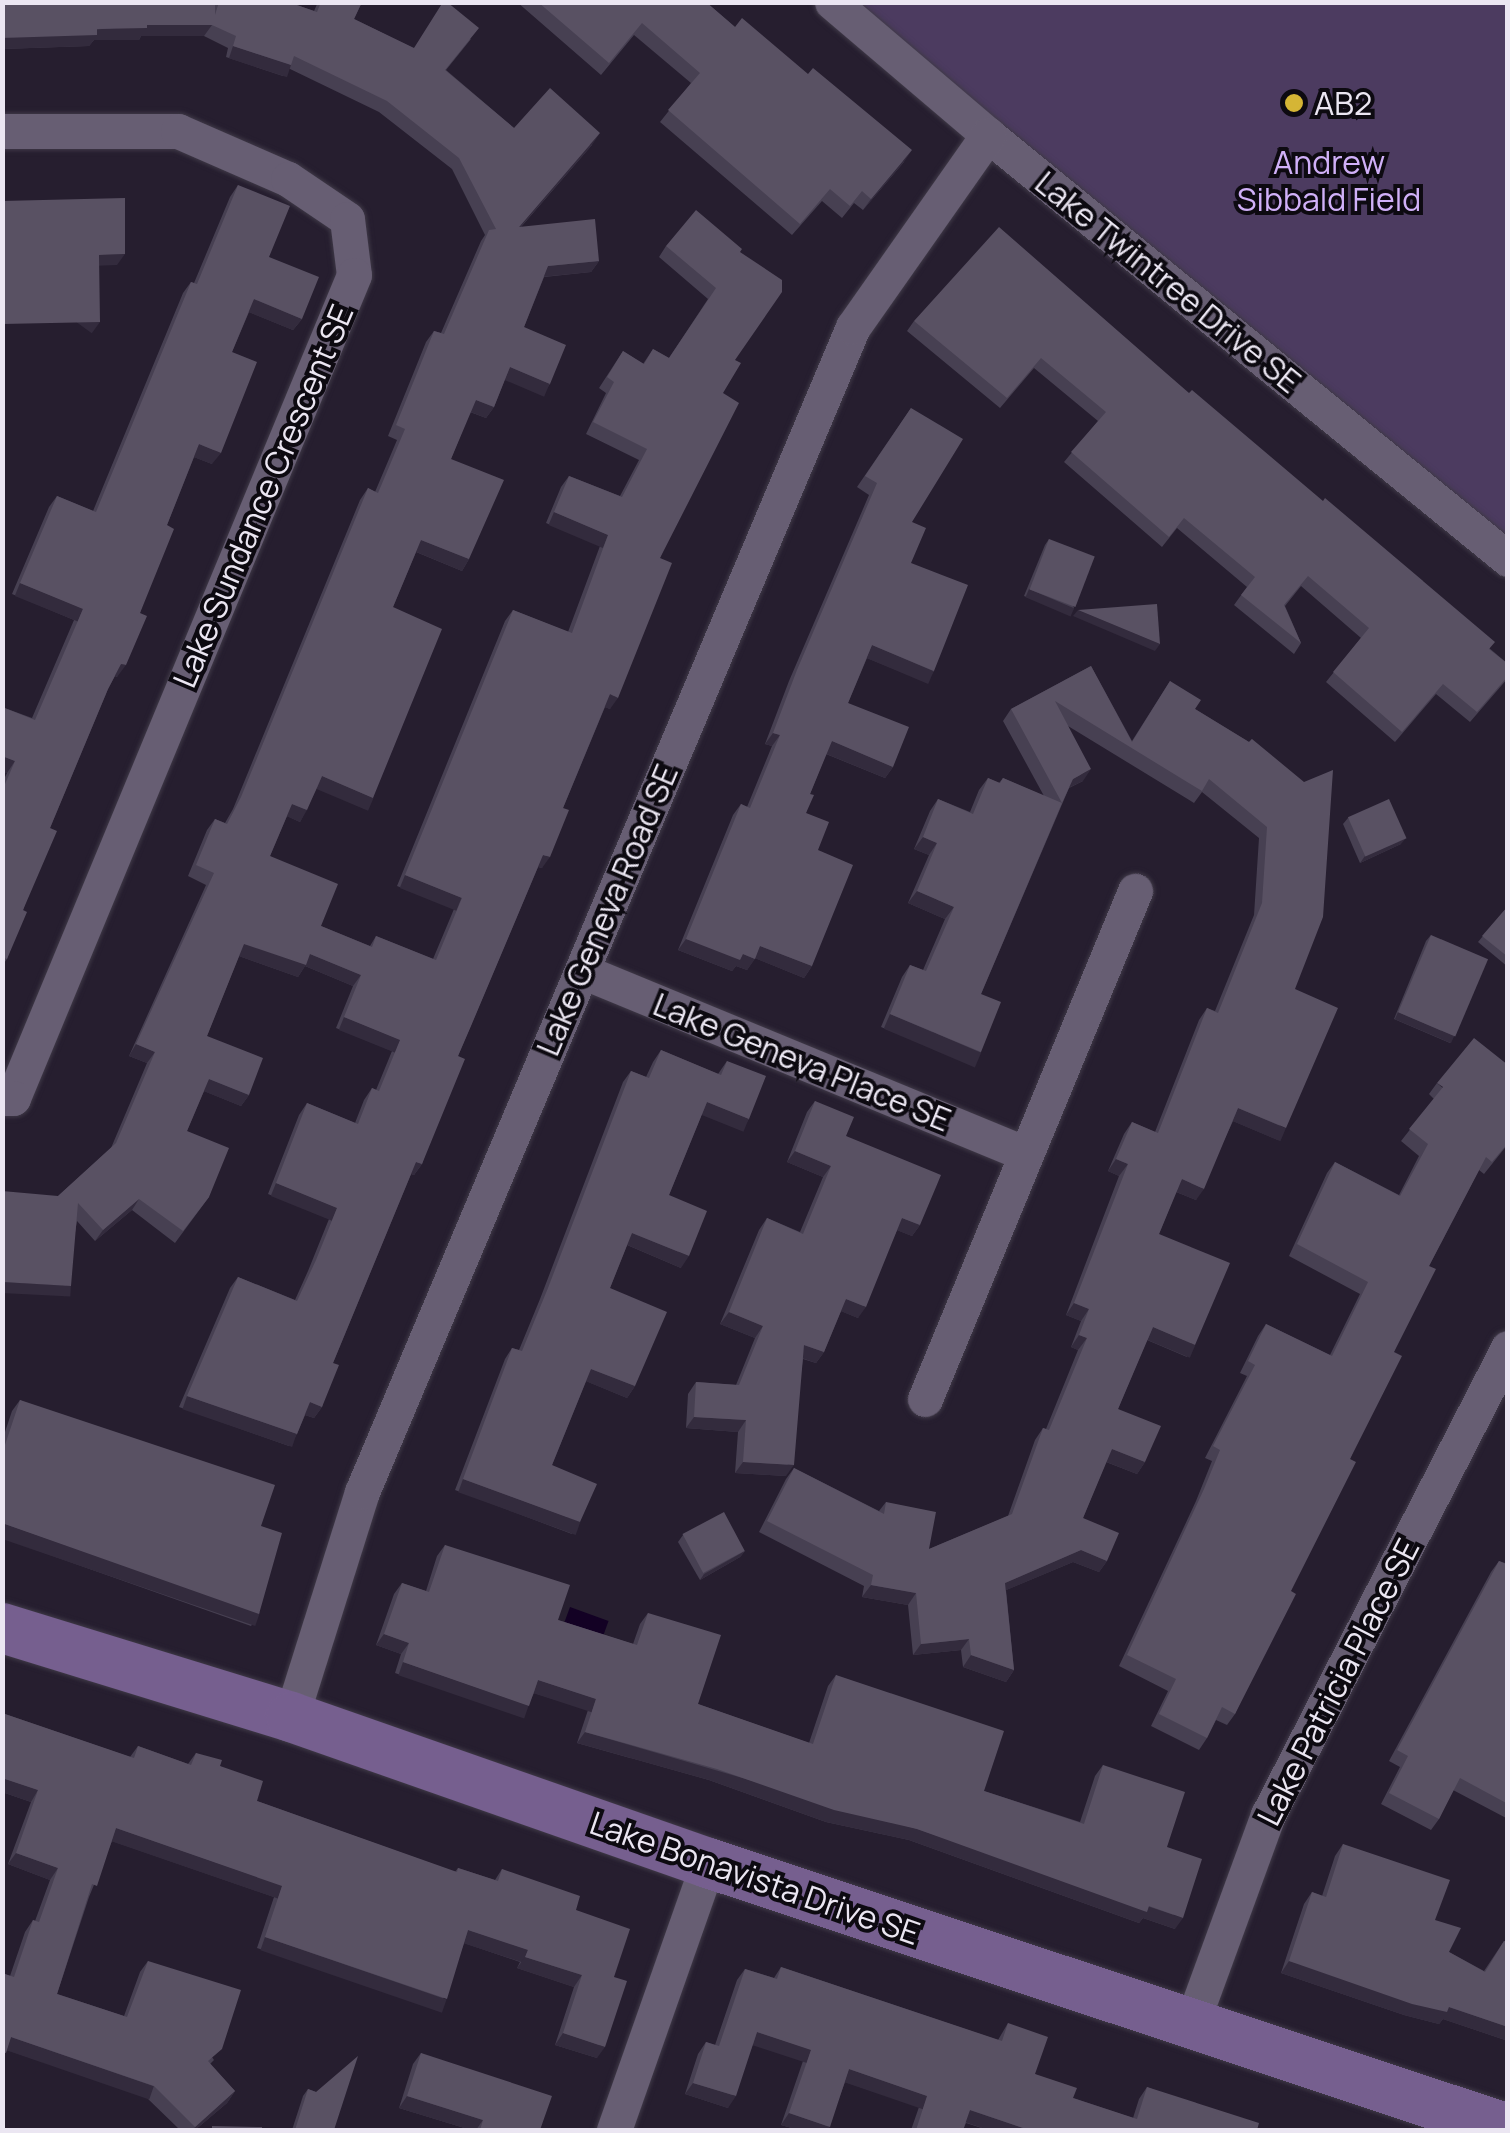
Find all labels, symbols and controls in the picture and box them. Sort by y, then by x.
place label: AB2 [1314,84,1372,122]
marker: AB2 [1283,92,1305,114]
park label: Andrew Sibbald Field [1237,144,1421,219]
street label: Lake Twintree Drive SE [1028,163,1308,401]
street label: Lake Sundance Crescent SE [165,299,361,693]
street label: Lake Geneva Road SE [528,759,686,1061]
street label: Lake Geneva Place SE [648,985,956,1139]
street label: Lake Patricia Place SE [1249,1532,1427,1832]
street label: Lake Bonavista Drive SE [585,1803,925,1953]

